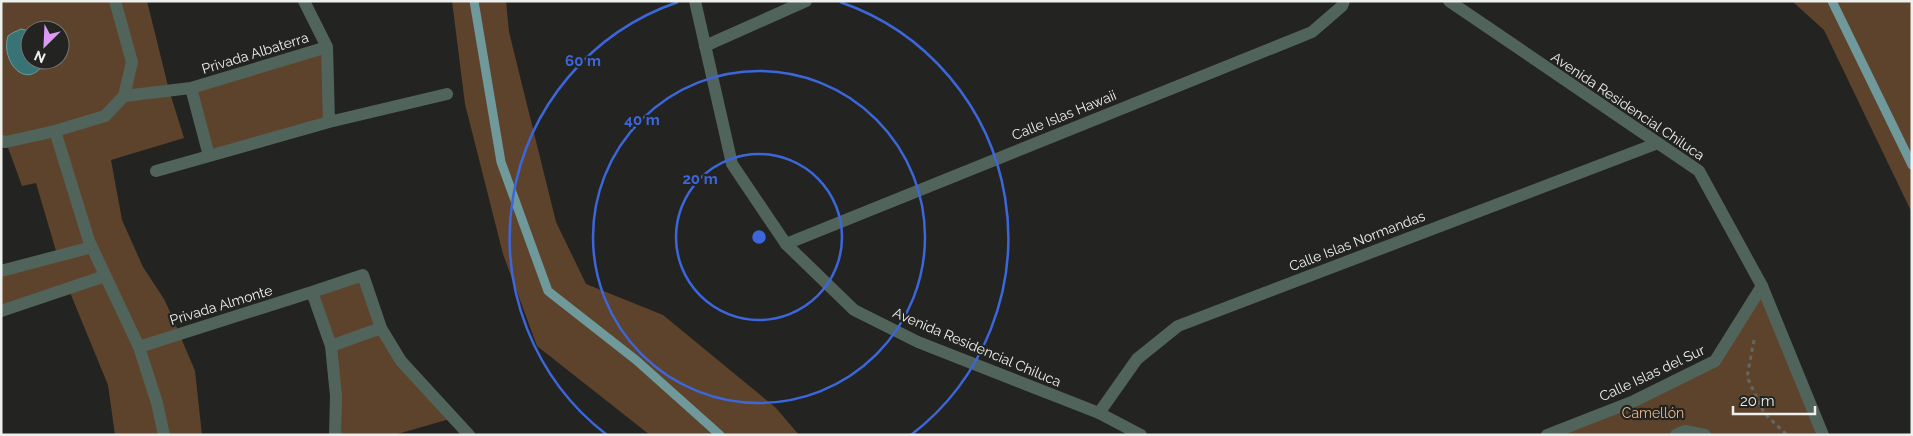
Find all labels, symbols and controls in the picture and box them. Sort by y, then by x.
north arrow [20,20,70,70]
street label: Privada Albaterra [200,29,310,77]
text: N [32,47,48,66]
street label: Avenida Residencial Chiluca [1548,49,1708,163]
text: 60 m [565,52,601,70]
street label: Calle Islas Hawaii [1009,87,1119,143]
text: 40 m [624,111,660,129]
text: 20 m [682,170,718,188]
street label: Calle Islas Normandas [1287,208,1427,274]
centre of rings [750,228,768,246]
street label: Privada Almonte [168,282,274,328]
street label: Avenida Residencial Chiluca [890,304,1064,390]
street label: Calle Islas del Sur [1597,342,1707,404]
scale bar [1733,384,1816,416]
text: 20 m [1740,392,1775,410]
park label: Camellón [1622,405,1684,421]

